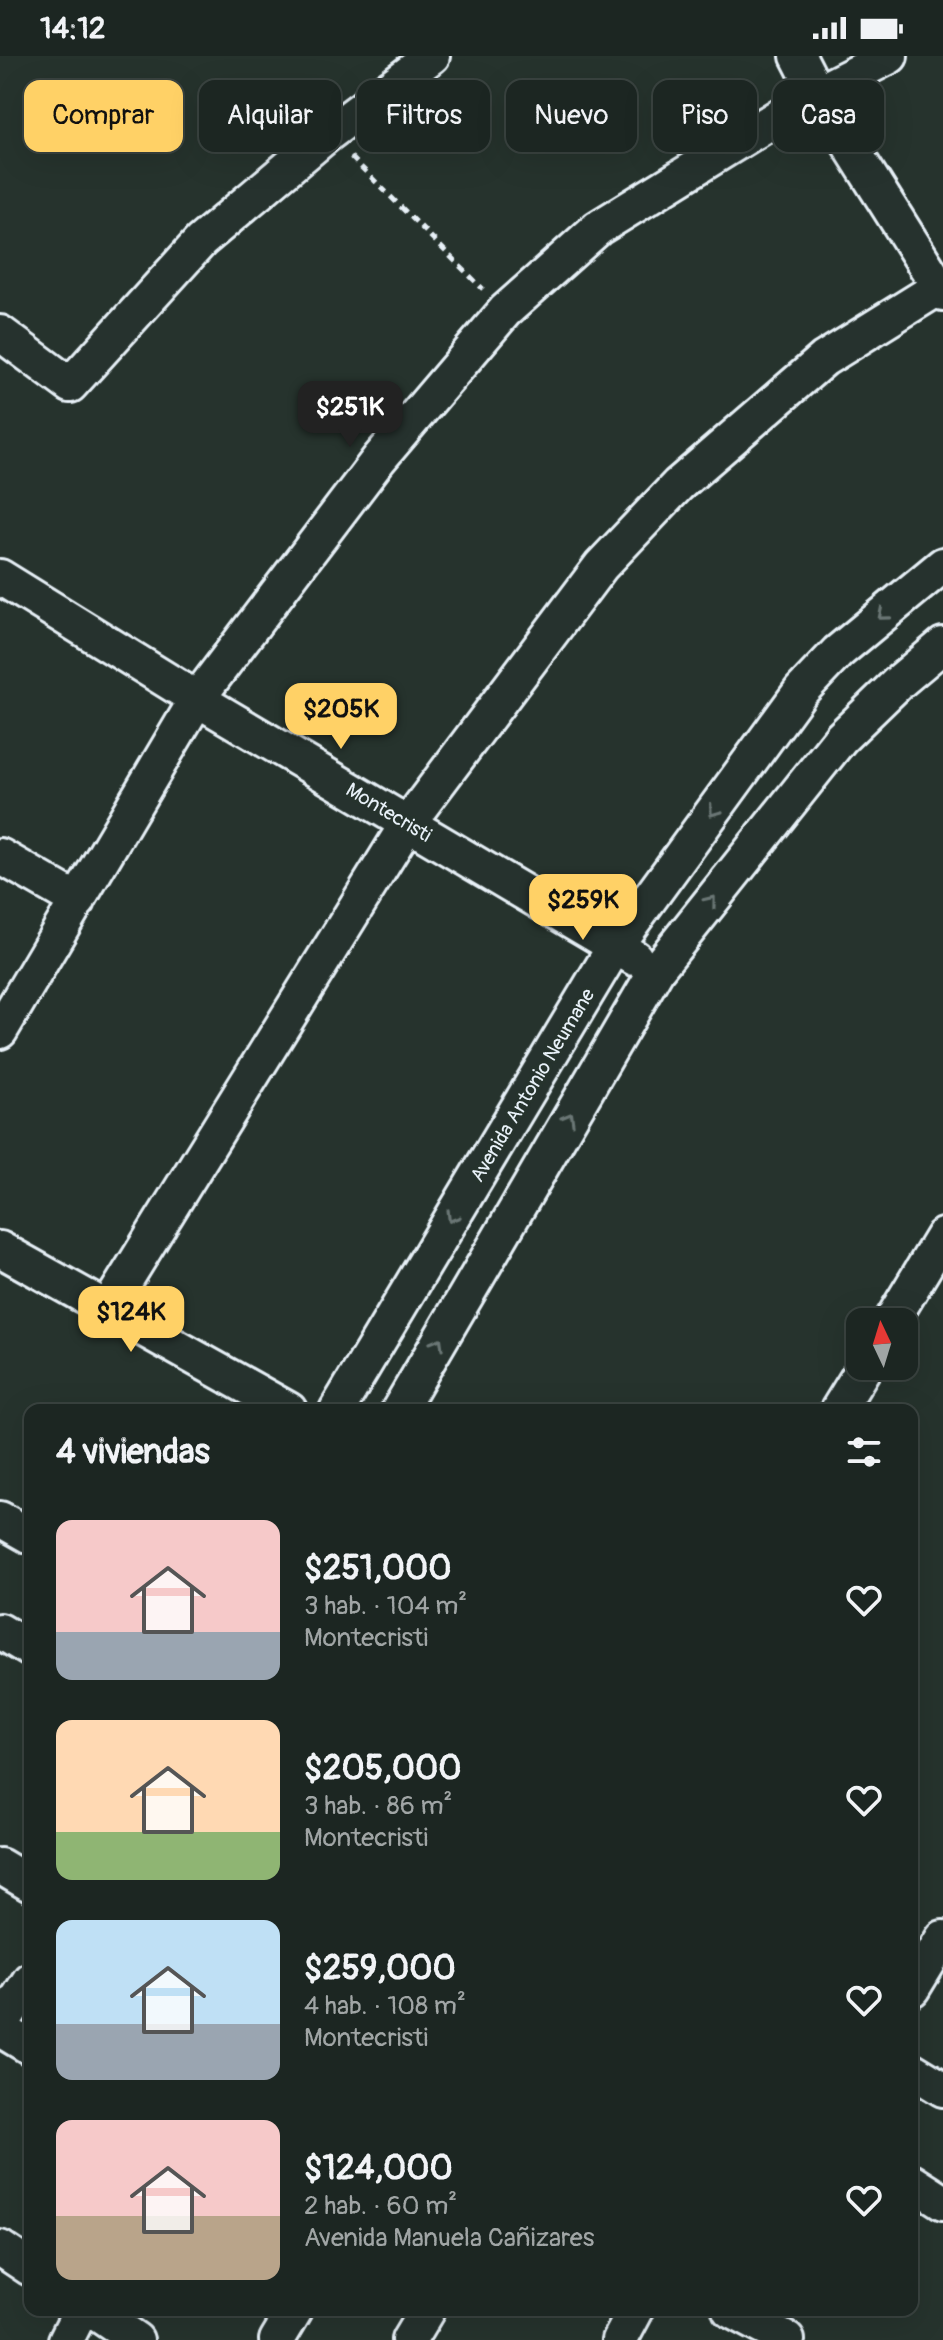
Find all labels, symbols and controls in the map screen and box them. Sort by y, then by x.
text: 14:12 [40,10,106,47]
chip: Comprar [24,80,183,152]
chip: Alquilar [199,80,341,152]
chip: Filtros [357,80,490,152]
chip: Nuevo [506,80,637,152]
chip: Piso [653,80,757,152]
chip: Casa [773,80,884,152]
pin: $251K [294,381,406,449]
text: $251K [316,391,384,423]
one-way arrow [878,605,892,620]
pin: $205K [285,683,397,751]
text: $205K [303,693,379,725]
street label: Montecristi [341,777,436,848]
one-way arrow [709,802,724,816]
pin: $259K [527,874,639,942]
text: $259K [547,884,619,916]
one-way arrow [701,896,716,910]
street label: Avenida Antonio Neumane [465,984,600,1187]
one-way arrow [559,1112,575,1127]
one-way arrow [447,1208,462,1223]
pin: $124K [75,1286,187,1354]
text: $124K [96,1296,166,1328]
north arrow [846,1308,918,1380]
map controls [846,1308,918,1380]
one-way arrow [428,1337,444,1352]
icon: filters [842,1430,886,1474]
text: 4 viviendas [56,1431,210,1474]
text: $251,000 [304,1547,451,1590]
icon: home [120,1552,216,1648]
icon: heart [842,1578,886,1622]
text: 3 hab. · 104 m² [304,1590,467,1622]
text: Montecristi [304,1622,428,1654]
text: $205,000 [304,1747,461,1790]
icon: home [120,1752,216,1848]
icon: heart [842,1778,886,1822]
text: 3 hab. · 86 m² [304,1790,452,1822]
text: Montecristi [304,1822,428,1854]
text: $259,000 [304,1947,456,1990]
icon: home [120,1952,216,2048]
icon: heart [842,1978,886,2022]
text: 4 hab. · 108 m² [304,1990,466,2022]
text: Montecristi [304,2022,428,2054]
text: $124,000 [304,2147,453,2190]
icon: home [120,2152,216,2248]
icon: heart [842,2178,886,2222]
text: 2 hab. · 60 m² [304,2190,457,2222]
text: Avenida Manuela Cañizares [304,2222,594,2254]

